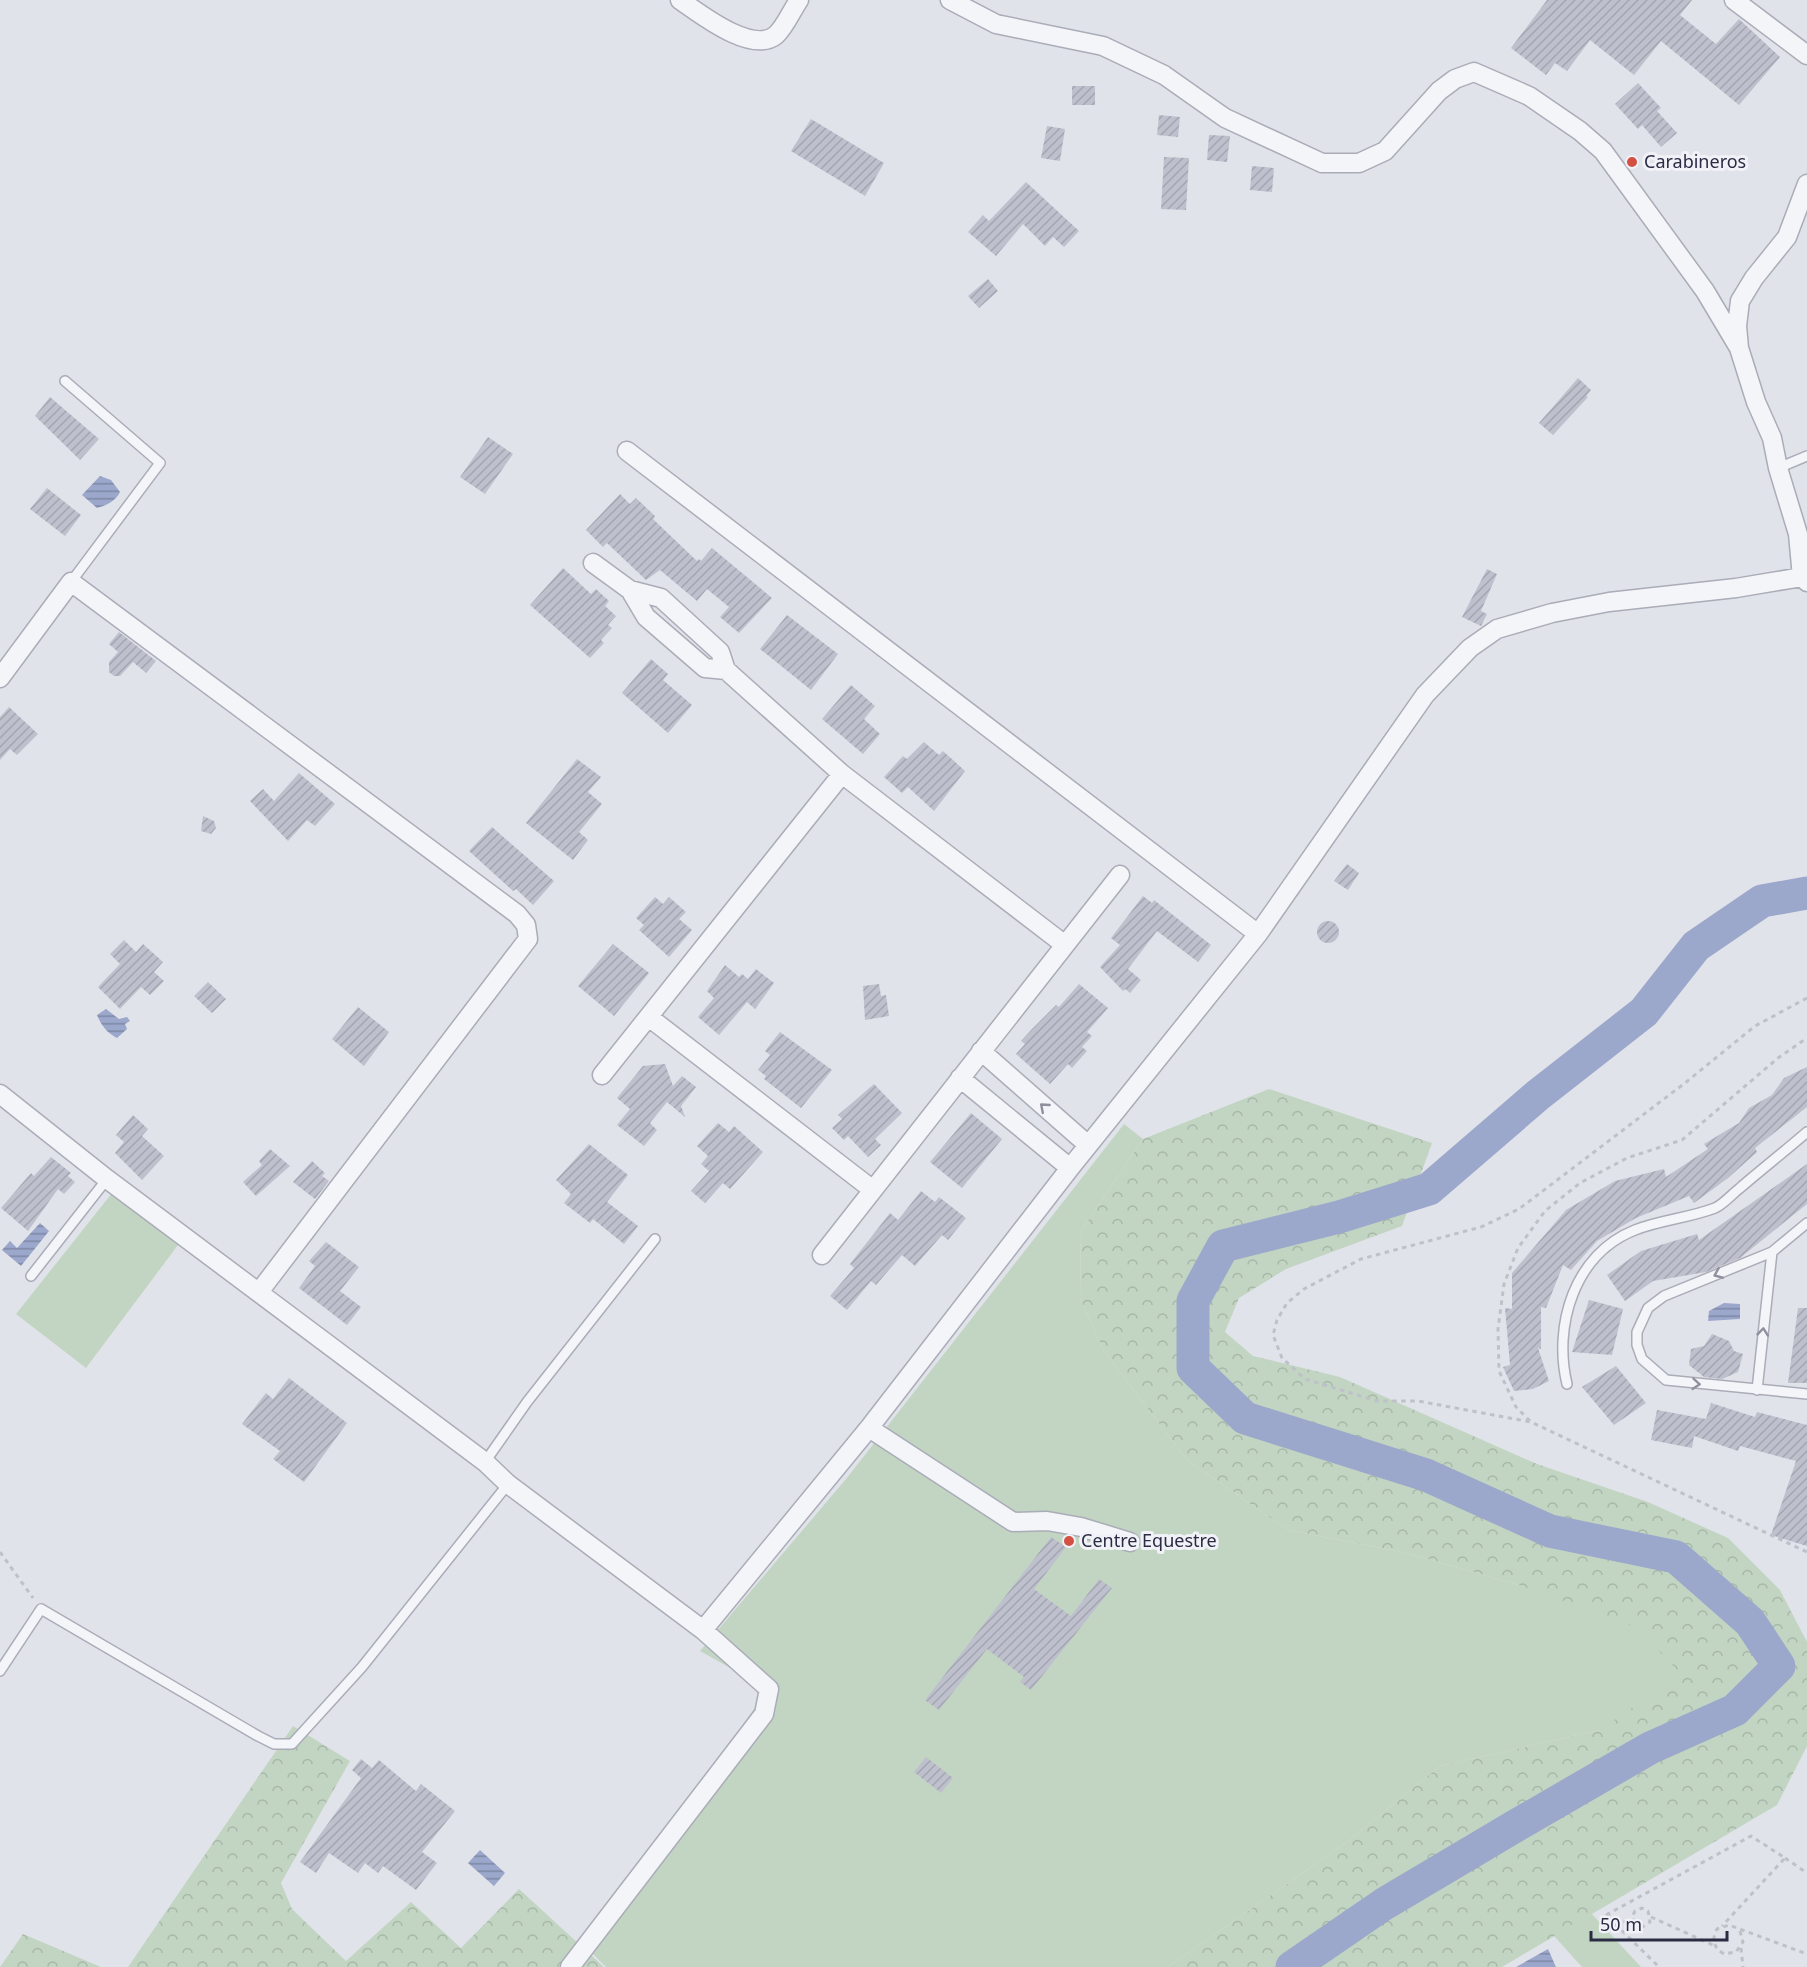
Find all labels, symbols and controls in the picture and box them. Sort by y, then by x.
place label: Carabineros [1644,149,1746,173]
marker: Carabineros [1625,155,1639,169]
one-way arrow [1040,1103,1051,1114]
one-way arrow [1713,1267,1724,1279]
one-way arrow [1756,1327,1769,1336]
one-way arrow [1692,1377,1701,1390]
place label: Centre Equestre [1081,1528,1217,1552]
marker: Centre Equestre [1062,1534,1076,1548]
scale bar [1591,1904,1728,1942]
text: 50 m [1600,1912,1642,1936]

